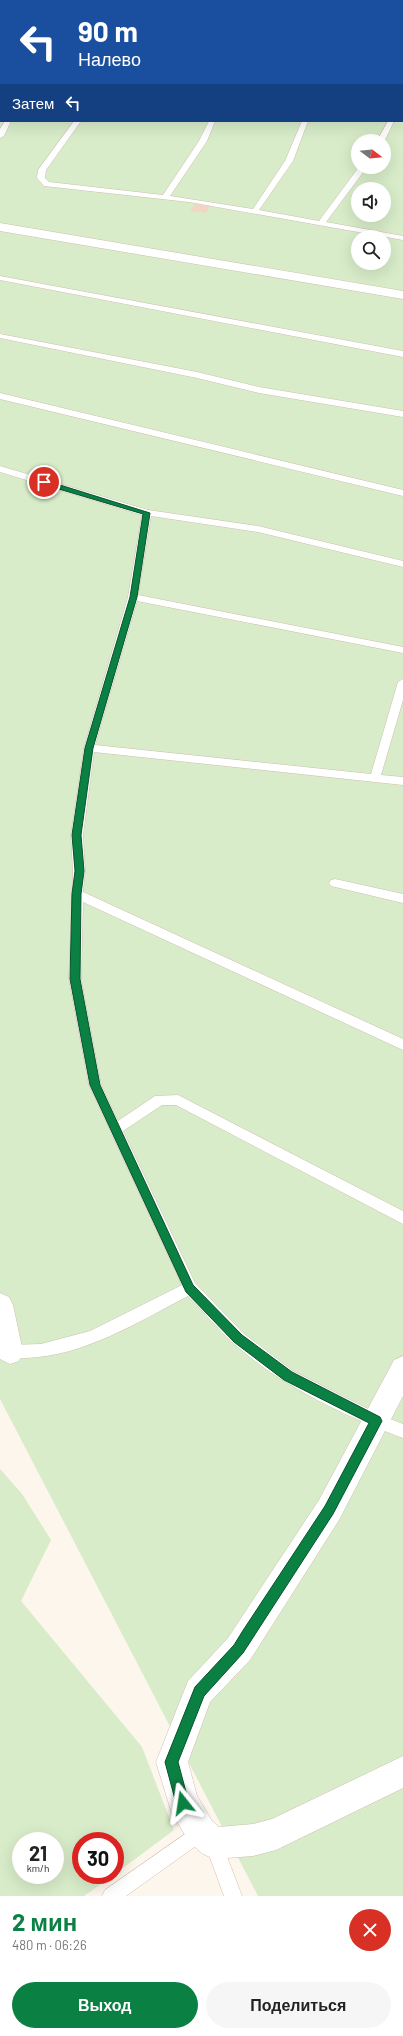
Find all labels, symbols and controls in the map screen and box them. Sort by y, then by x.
text: 90 m [78,14,138,48]
icon: left [12,16,64,68]
text: Налево [78,48,141,70]
icon: left [62,92,84,114]
text: Затем [12,94,54,112]
north arrow [351,134,391,174]
map controls [351,134,391,270]
button: sound [351,182,391,222]
button: search [351,230,391,270]
pin [27,465,61,499]
icon: arrive [33,471,55,493]
position arrow [162,1782,204,1824]
speed limit sign: 30 [72,1832,124,1884]
text: 21 [29,1841,47,1865]
text: km/h [27,1862,49,1874]
text: 2 мин [12,1907,77,1936]
button: close [349,1909,391,1951]
text: 480 m · 06:26 [12,1937,87,1953]
button: Выход [12,1982,198,2028]
button: Поделиться [206,1982,391,2028]

